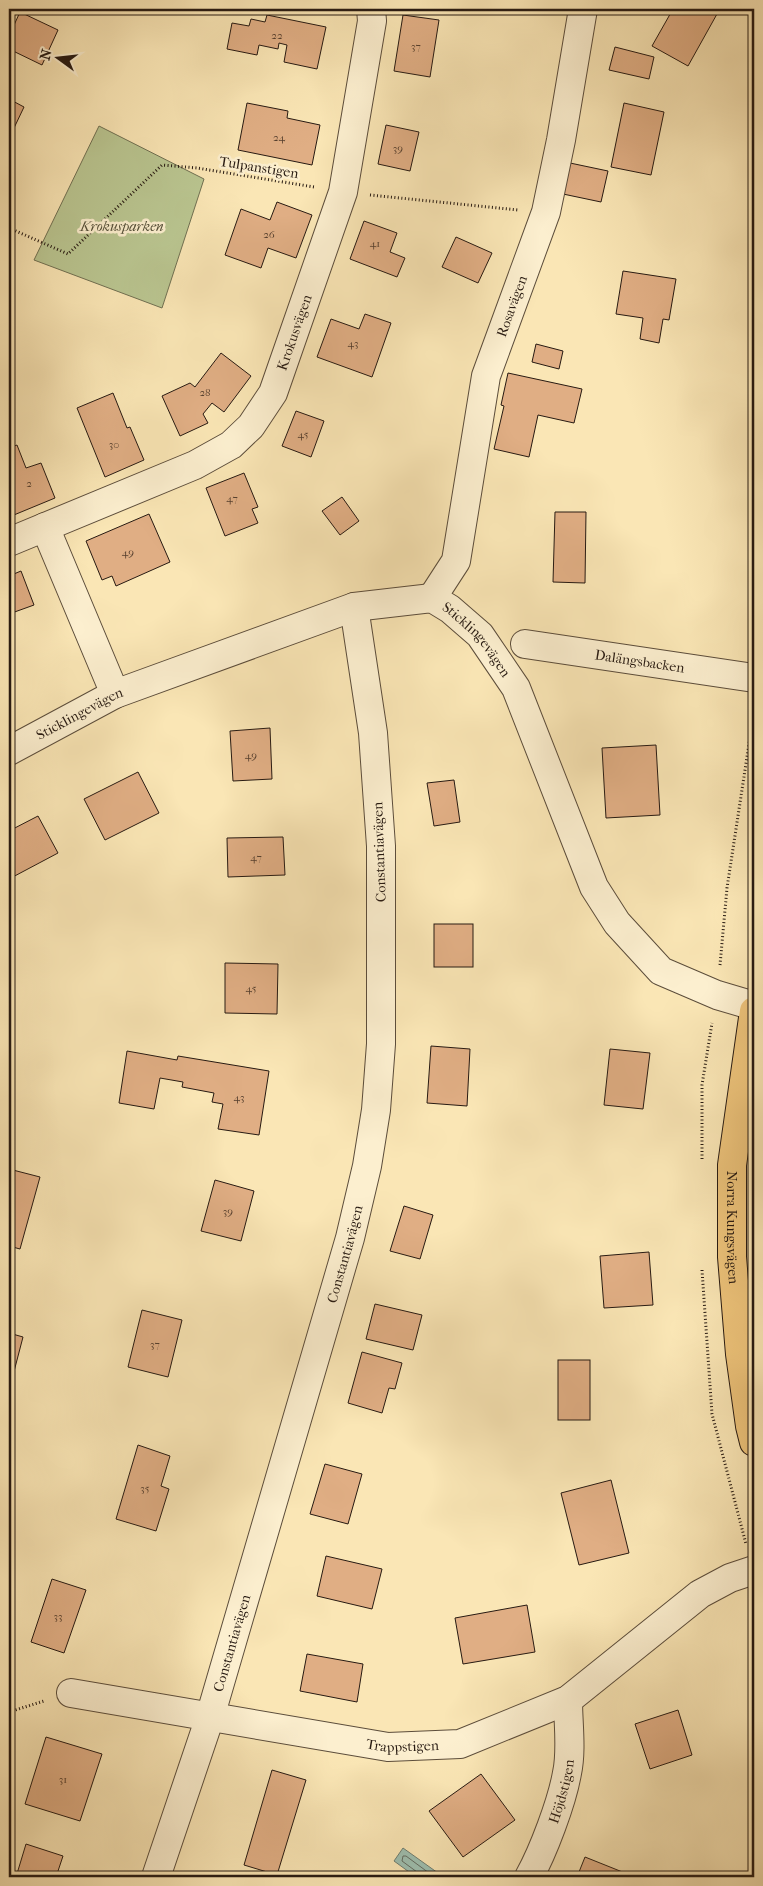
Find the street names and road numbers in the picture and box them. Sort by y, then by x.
street label: Tulpanstigen [218,153,300,182]
street label: Rosavägen [493,273,531,339]
street label: Krokusvägen [274,292,316,373]
street label: Sticklingevägen [439,598,514,681]
street label: Dalängsbacken [594,646,686,677]
street label: Sticklingevägen [33,684,125,744]
street label: Constantiavägen [369,801,390,902]
street label: Norra Kungsvägen [723,1171,742,1285]
street label: Constantiavägen [323,1204,366,1305]
street label: Constantiavägen [210,1592,254,1694]
street label: Trappstigen [365,1735,439,1756]
street label: Höjdstigen [545,1758,578,1826]

